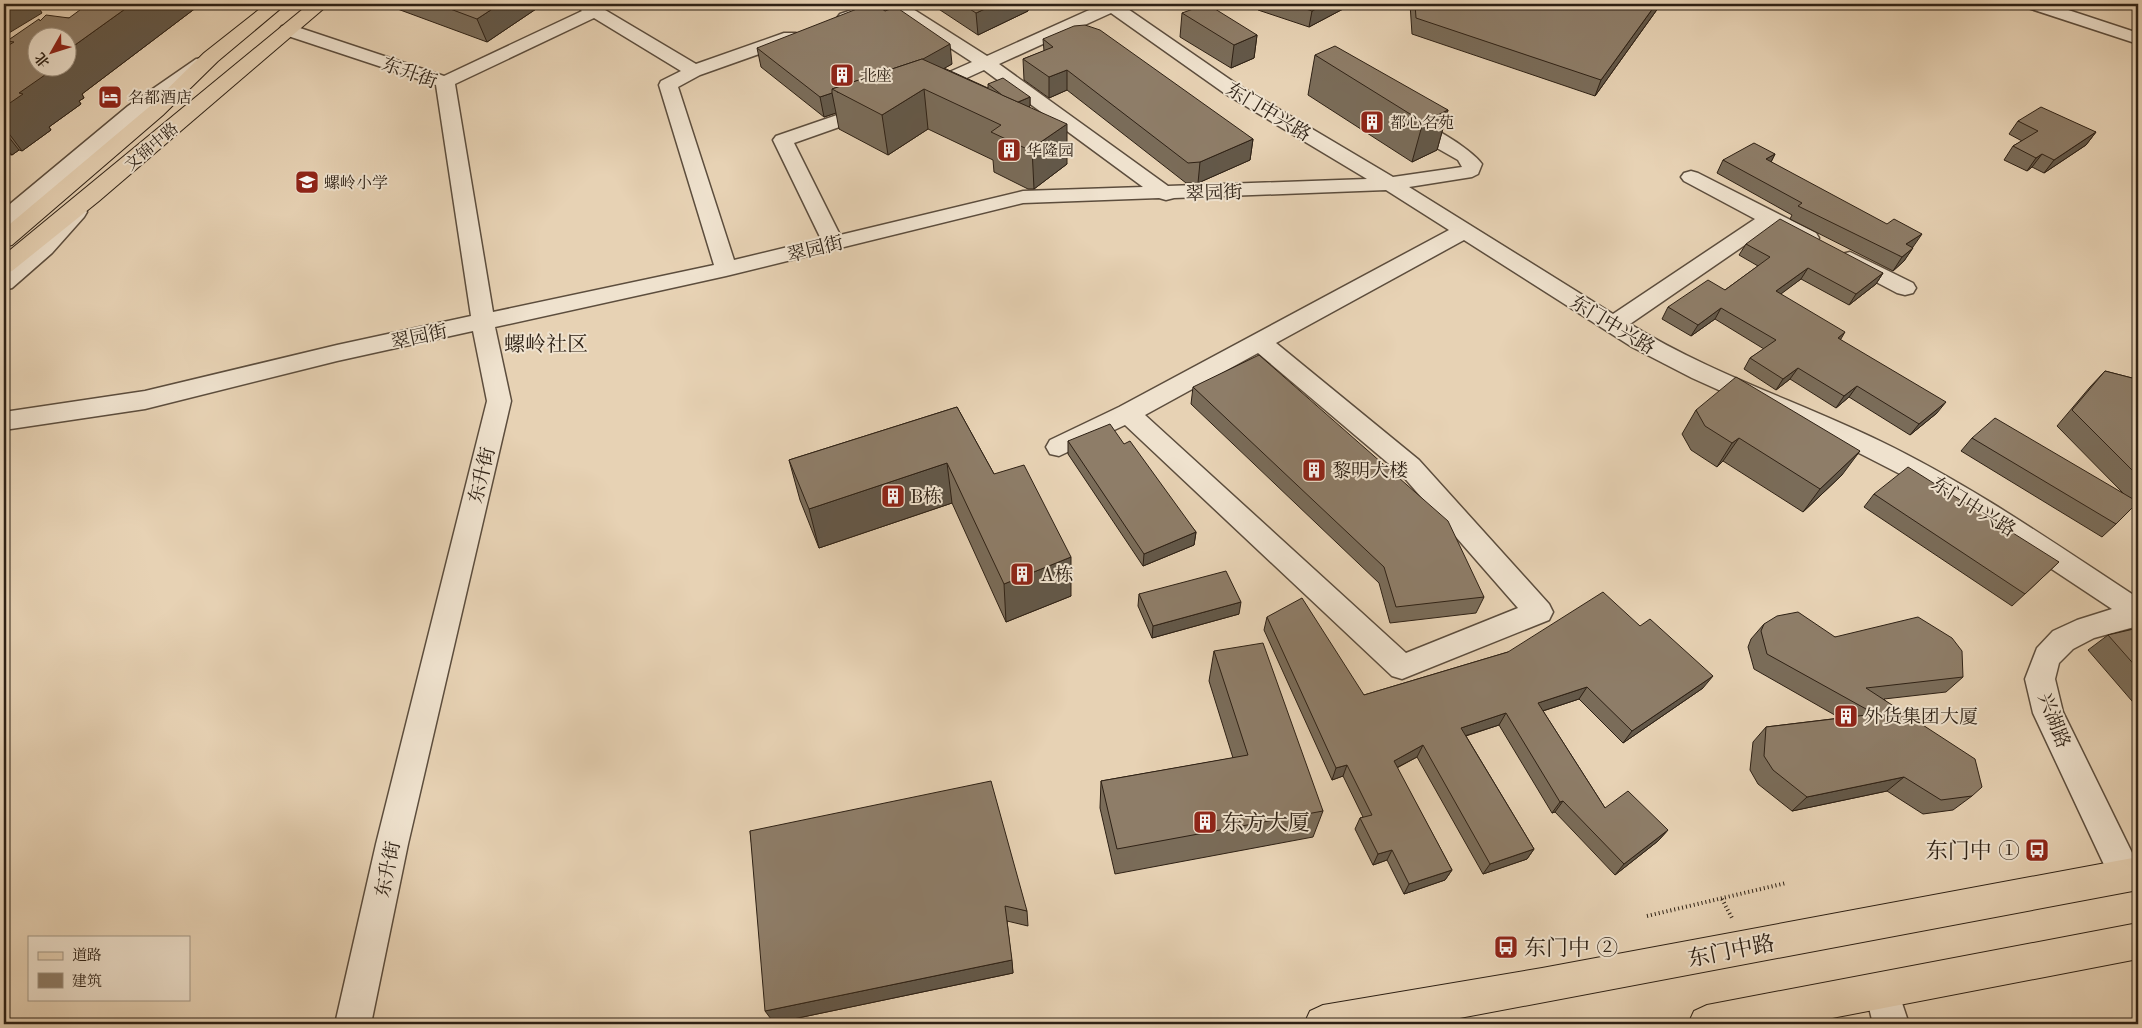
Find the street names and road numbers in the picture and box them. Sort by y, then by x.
street label: 东升街 [379,54,440,93]
street label: 东门中兴路 [1222,78,1315,146]
street label: 文锦中路 [121,119,182,174]
street label: 翠园街 [1185,182,1243,205]
street label: 翠园街 [785,232,846,267]
street label: 东门中兴路 [1566,291,1659,359]
street label: 翠园街 [389,321,449,354]
street label: 东升街 [465,445,500,506]
street label: 东门中兴路 [1927,472,2020,541]
street label: 兴湖路 [2034,690,2074,751]
street label: 东升街 [372,839,405,899]
street label: 东门中路 [1686,931,1777,971]

